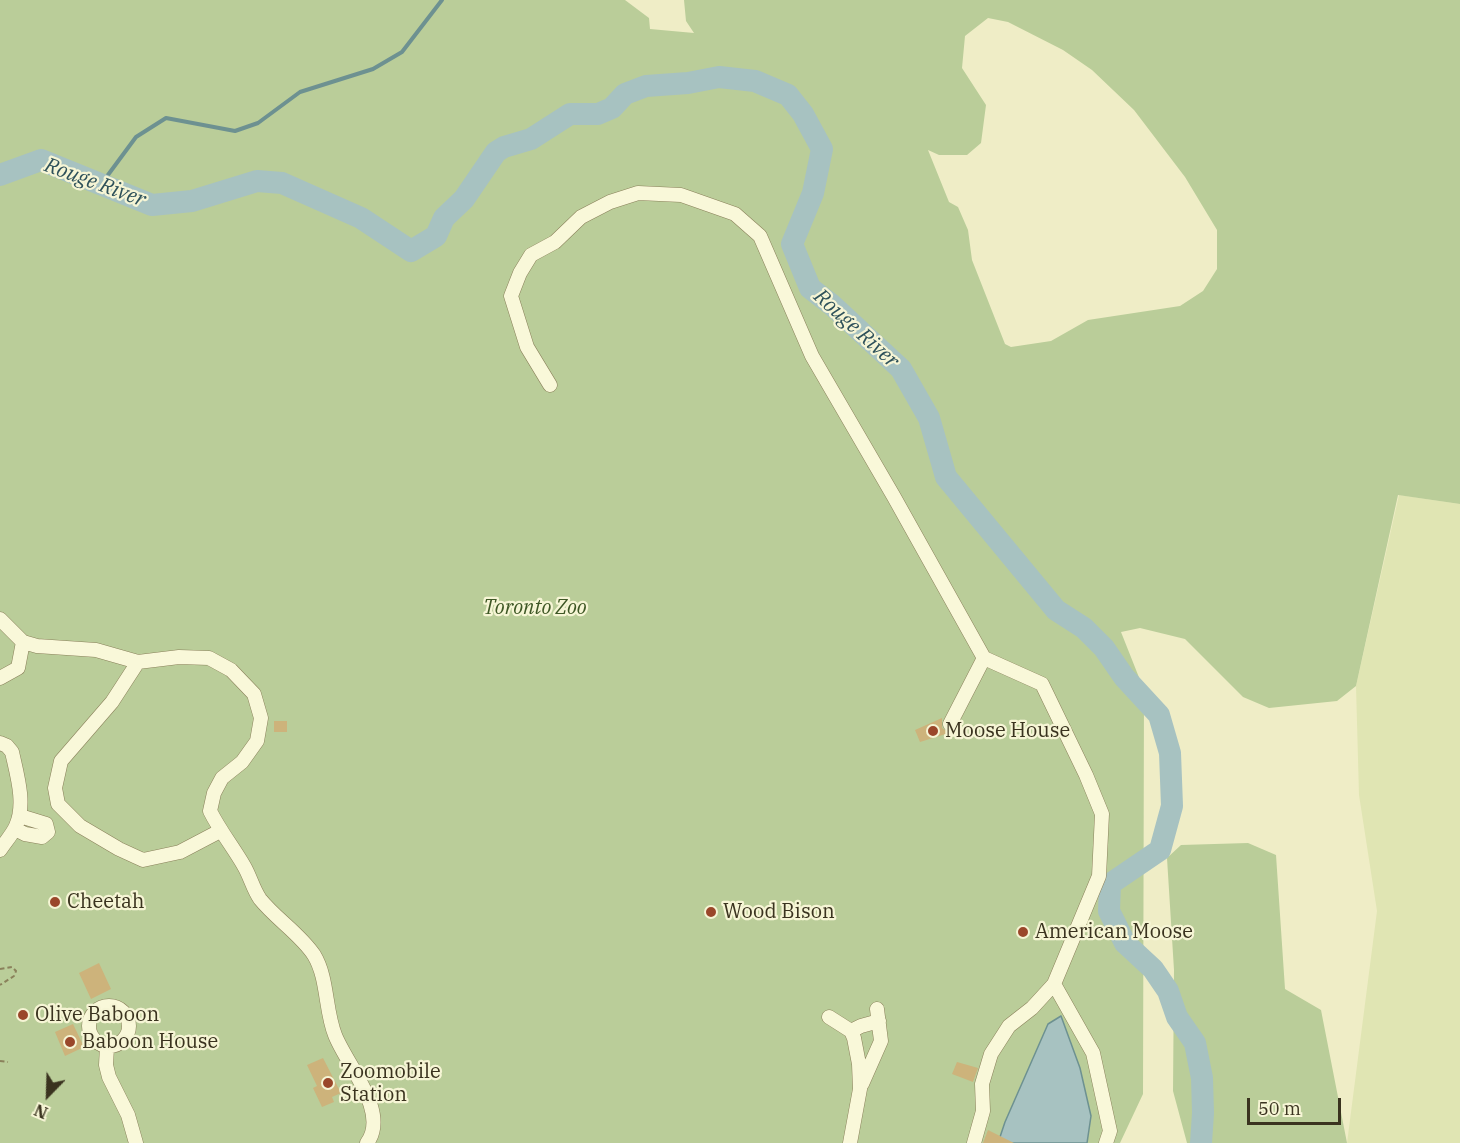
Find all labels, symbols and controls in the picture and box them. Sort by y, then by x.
water label: Rouge River [41,153,149,213]
water label: Rouge River [808,284,904,374]
park label: Toronto Zoo [483,596,587,620]
place label: Moose House [945,719,1070,743]
marker: Moose House [926,724,940,738]
place label: Cheetah [67,890,144,914]
marker: Cheetah [48,895,62,909]
place label: Wood Bison [723,900,835,924]
marker: Wood Bison [704,905,718,919]
place label: American Moose [1035,920,1193,944]
marker: American Moose [1016,925,1030,939]
place label: Olive Baboon [35,1003,159,1027]
marker: Olive Baboon [16,1008,30,1022]
place label: Baboon House [82,1030,218,1054]
marker: Baboon House [63,1035,77,1049]
place label: Zoomobile Station [340,1060,441,1107]
north arrow [18,1065,78,1125]
marker: Zoomobile Station [321,1076,335,1090]
scale bar [1250,1086,1344,1124]
text: 50 m [1258,1097,1301,1120]
text: N [31,1100,51,1123]

